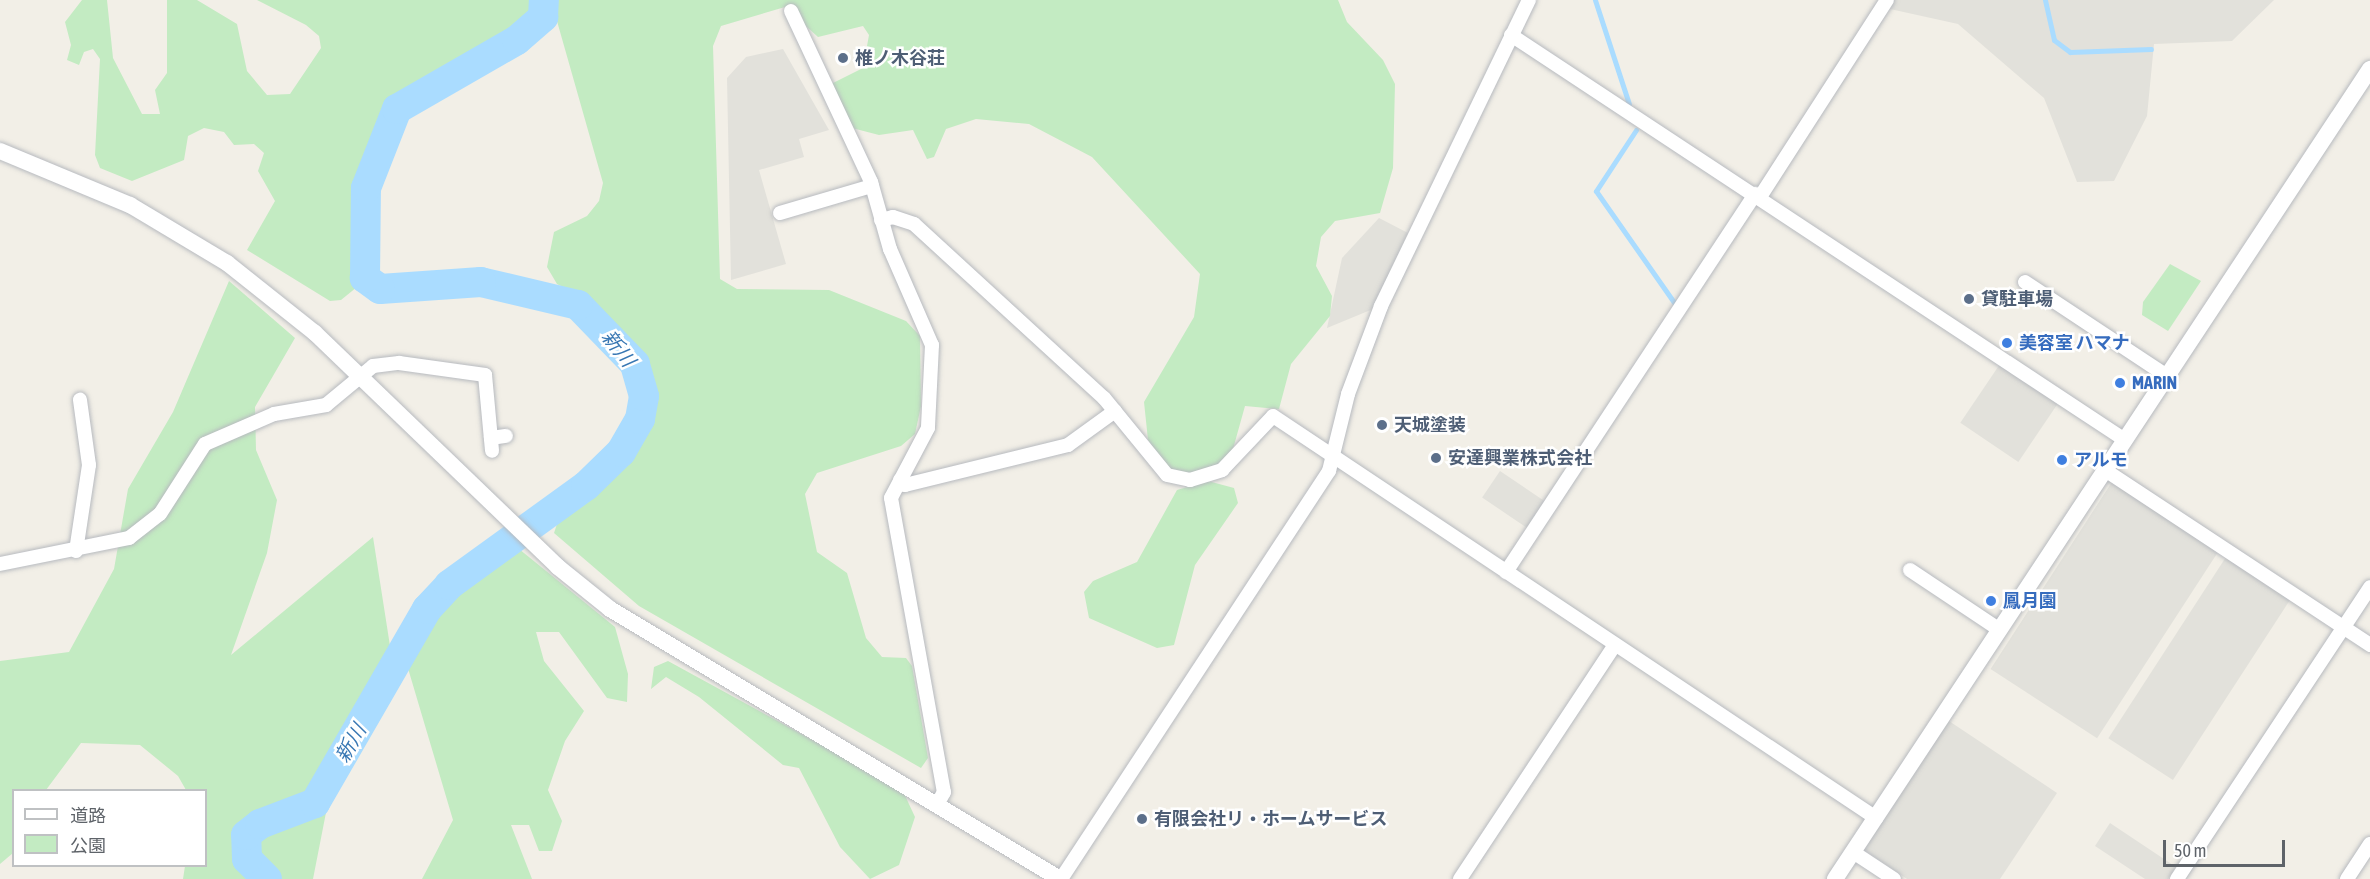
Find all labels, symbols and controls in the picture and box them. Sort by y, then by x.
place label: 椎ノ木谷荘 [855,47,945,69]
marker: 椎ノ木谷荘 [836,51,850,65]
place label: 貸駐車場 [1981,288,2053,310]
marker: 貸駐車場 [1962,292,1976,306]
water label: 新川 [597,325,641,371]
place label: 美容室 ハマナ [2019,332,2129,354]
marker: 美容室 ハマナ [2000,336,2014,350]
place label: MARIN [2132,372,2177,394]
marker: MARIN [2113,376,2127,390]
place label: 天城塗装 [1394,414,1466,436]
marker: 天城塗装 [1375,418,1389,432]
place label: 安達興業株式会社 [1448,447,1592,469]
place label: アルモ [2074,449,2128,471]
marker: 安達興業株式会社 [1429,451,1443,465]
marker: アルモ [2055,453,2069,467]
place label: 鳳月園 [2003,590,2057,612]
marker: 鳳月園 [1984,594,1998,608]
water label: 新川 [330,720,370,766]
legend [12,789,207,867]
text: 道路 [70,805,106,826]
place label: 有限会社リ・ホームサービス [1154,808,1388,830]
marker: 有限会社リ・ホームサービス [1135,812,1149,826]
scale bar [2166,828,2288,866]
text: 公園 [70,835,106,856]
text: 50 m [2174,840,2206,861]

